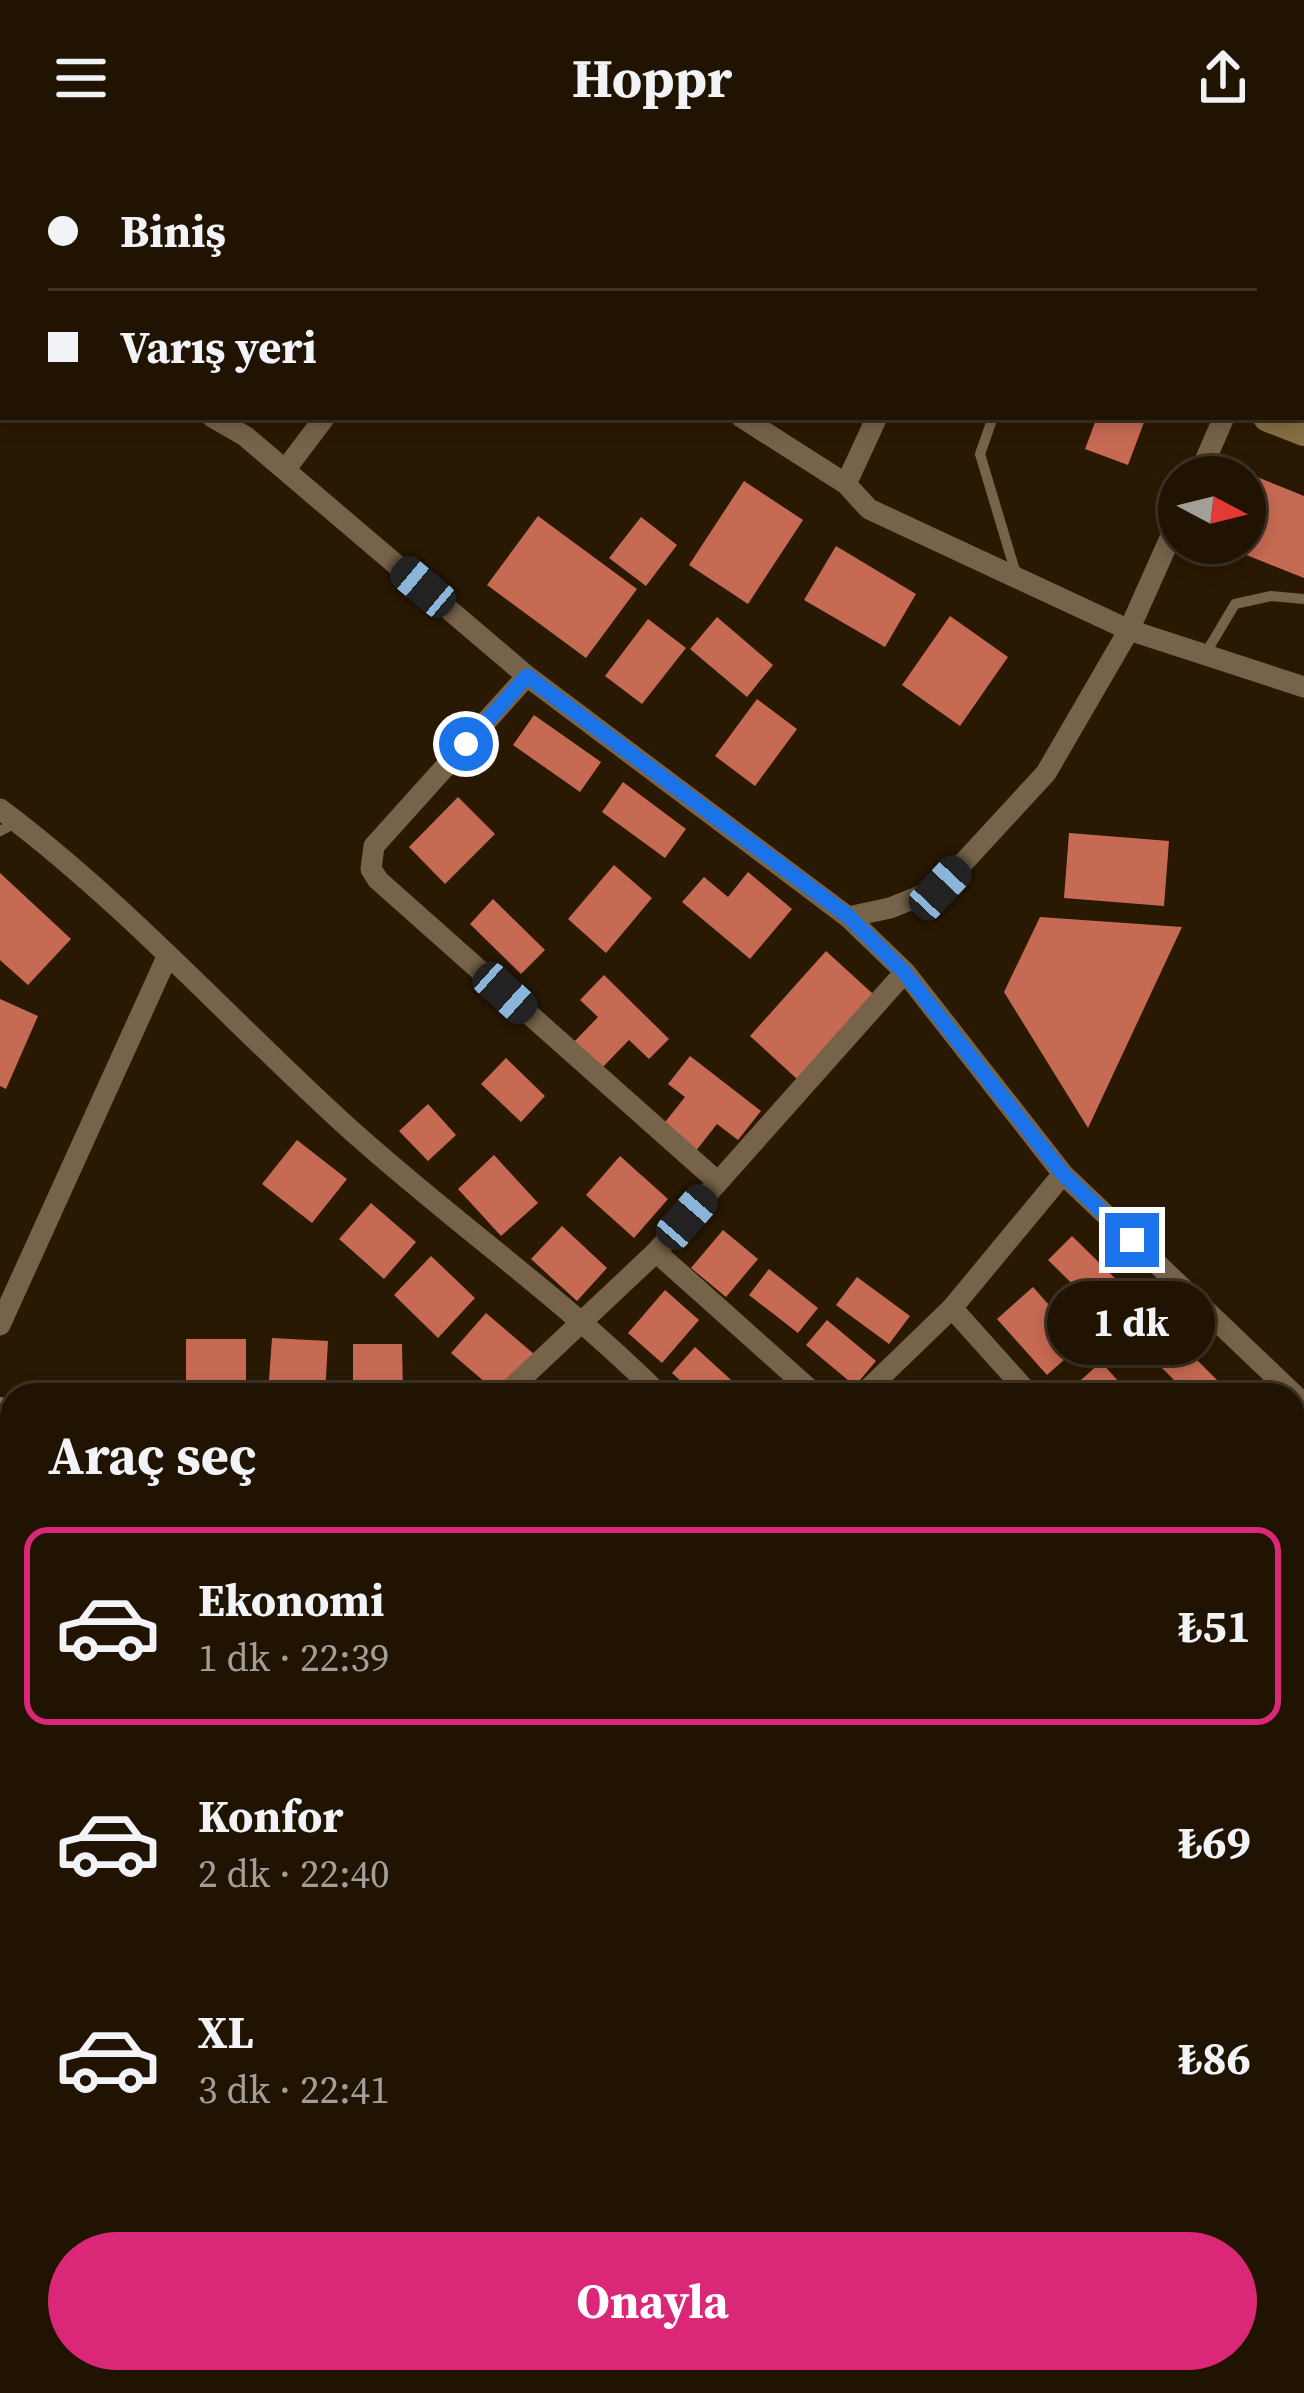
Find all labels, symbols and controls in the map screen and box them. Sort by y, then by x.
text: Hoppr [572,41,732,115]
icon: menu [48,45,114,111]
icon: share [1190,45,1256,111]
text: Biniş [120,200,226,262]
text: Varış yeri [120,316,317,378]
north arrow [1158,456,1266,564]
map controls [1158,456,1266,564]
car [384,550,462,624]
route start [439,717,493,771]
car [902,849,978,927]
car [466,956,544,1030]
car [650,1178,724,1256]
route end [1105,1213,1159,1267]
callout: 1 dk [1048,1282,1216,1366]
text: 1 dk [1093,1296,1169,1349]
text: Araç seç [48,1418,257,1492]
text: Ekonomi [198,1569,384,1631]
icon: car [54,1572,162,1680]
text: ₺51 [1178,1595,1251,1657]
text: 1 dk · 22:39 [198,1631,390,1684]
text: Konfor [198,1785,343,1847]
icon: car [54,1788,162,1896]
text: ₺69 [1178,1811,1251,1873]
text: 2 dk · 22:40 [198,1847,390,1900]
text: XL [198,2001,254,2063]
icon: car [54,2004,162,2112]
text: ₺86 [1178,2027,1251,2089]
text: 3 dk · 22:41 [198,2063,390,2116]
button: Onayla [48,2232,1257,2370]

